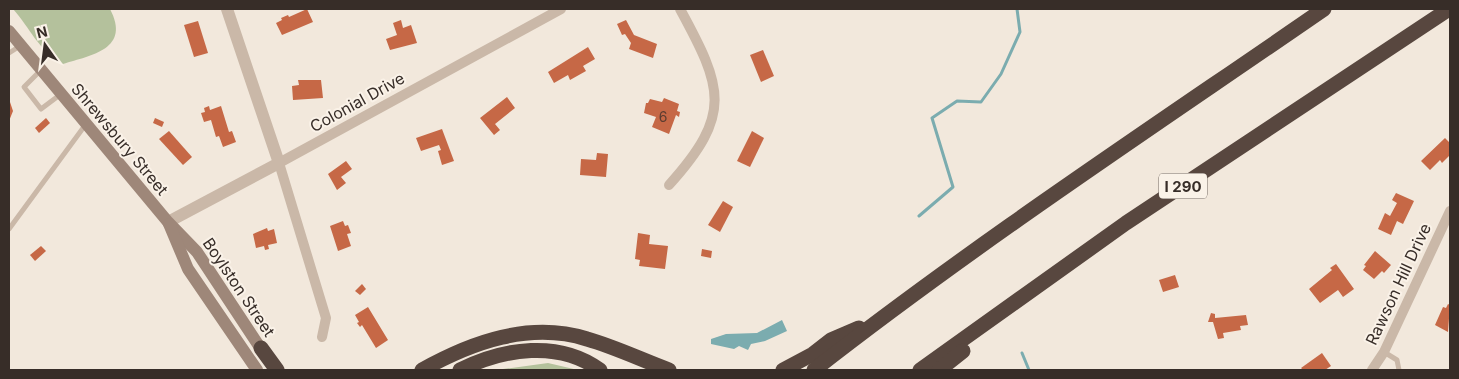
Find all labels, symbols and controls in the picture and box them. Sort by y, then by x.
north arrow [20,20,70,70]
text: N [35,22,49,41]
street label: Colonial Drive [306,68,408,136]
street label: Shrewsbury Street [67,79,173,199]
house number: 6 [659,108,667,125]
road number: I 290 [1159,174,1207,198]
street label: Rawson Hill Drive [1361,220,1435,348]
street label: Boylston Street [199,234,279,340]

